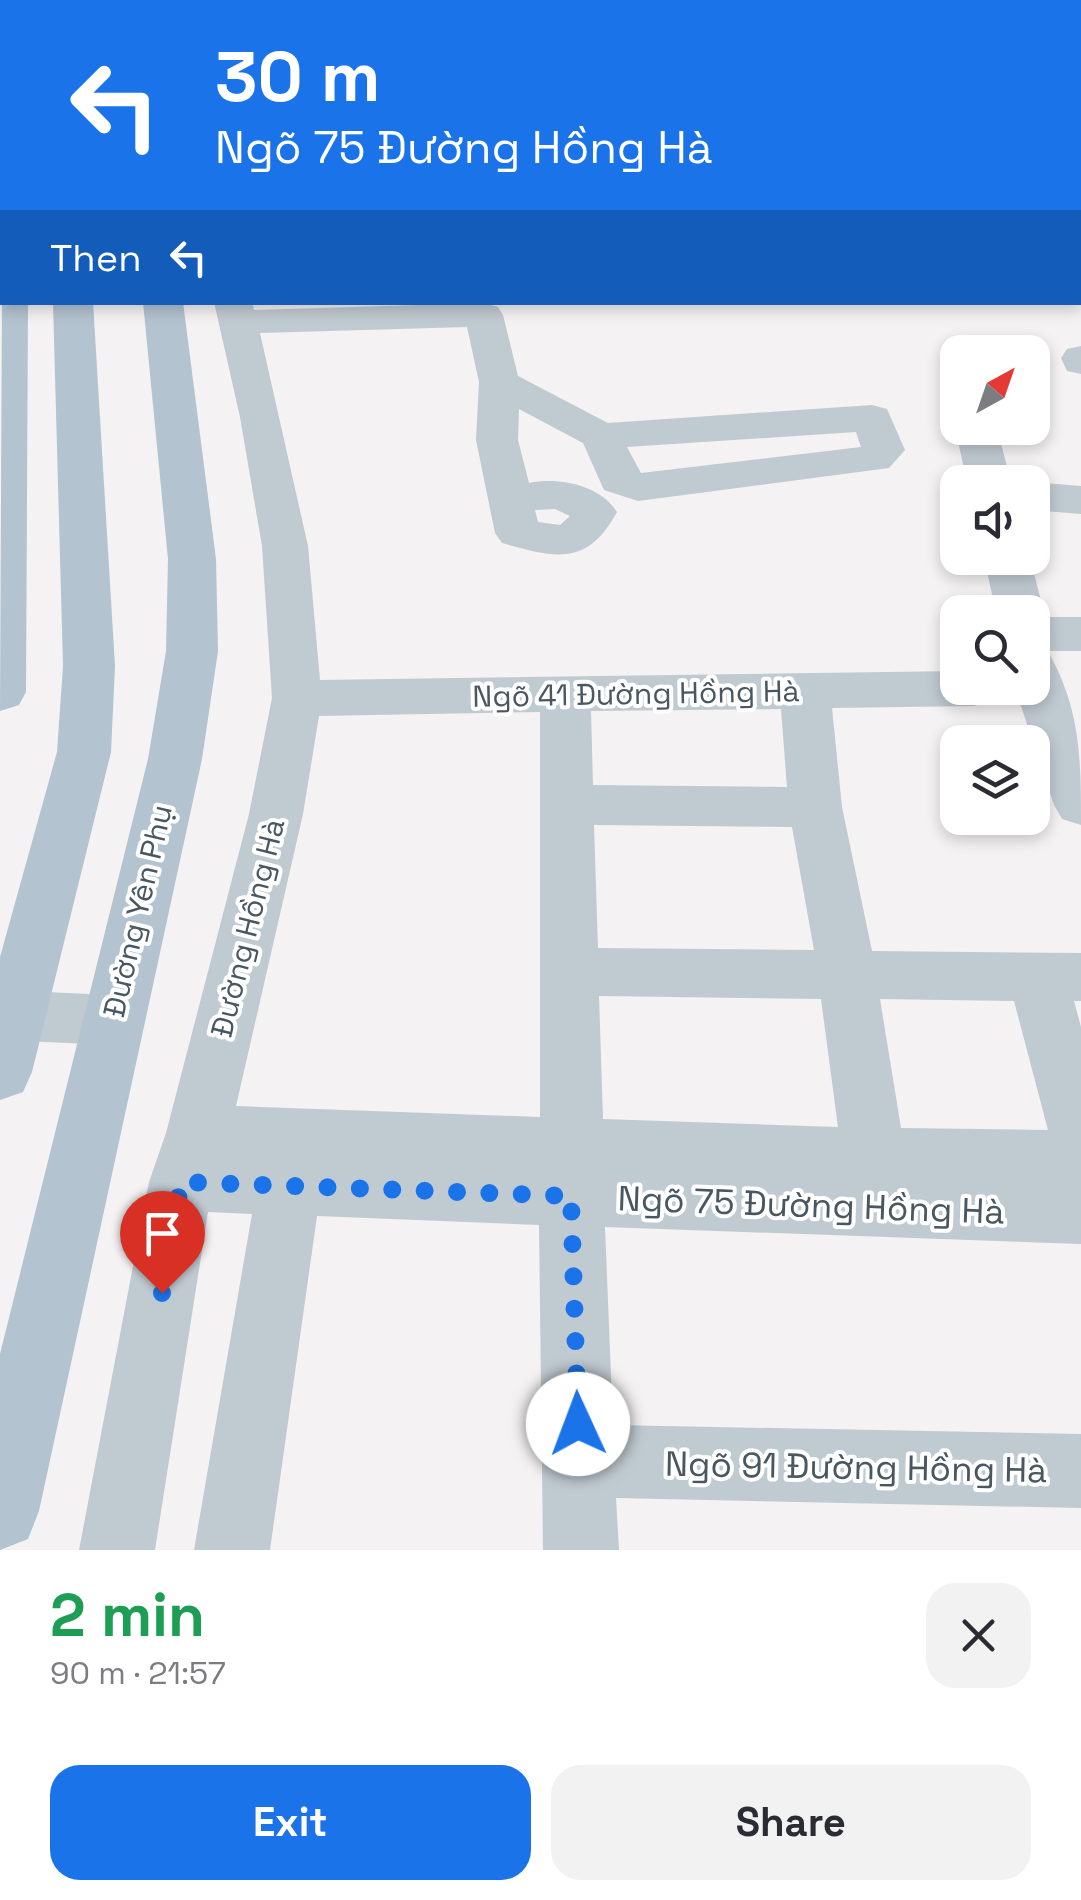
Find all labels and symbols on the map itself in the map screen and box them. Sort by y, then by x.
north arrow [940,335,1050,445]
street label: Ngõ 41 Đường Hồng Hà [472,671,800,716]
street label: Đường Yên Phụ [94,801,181,1021]
street label: Đường Hồng Hà [202,815,293,1041]
street label: Ngõ 75 Đường Hồng Hà [617,1176,1005,1234]
pin [120,1191,205,1294]
position arrow [526,1372,630,1476]
street label: Ngõ 91 Đường Hồng Hà [664,1442,1048,1492]

